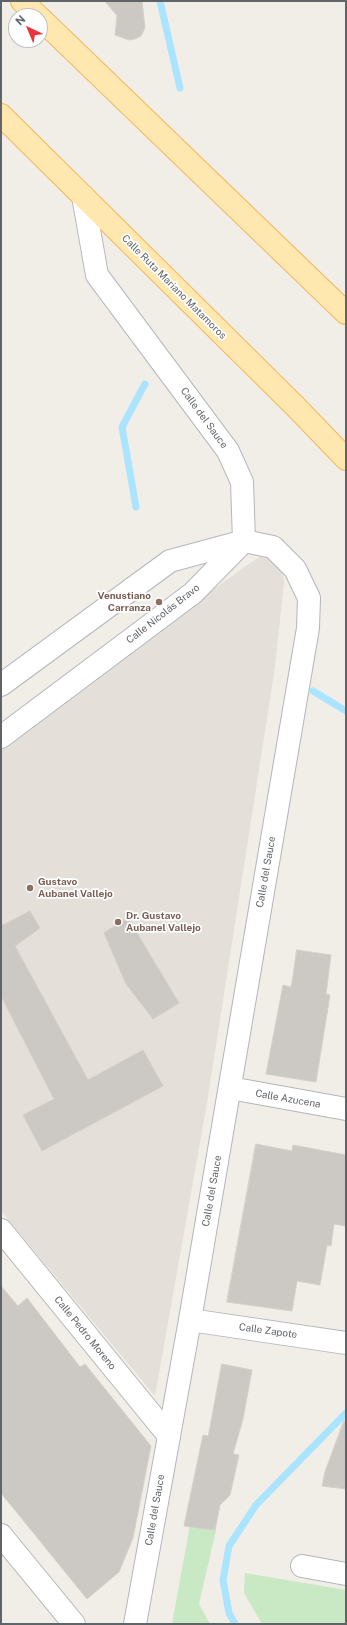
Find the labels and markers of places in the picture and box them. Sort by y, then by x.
place label: Venustiano Carranza [97,590,151,614]
marker: Venustiano Carranza [154,597,164,607]
place label: Gustavo Aubanel Vallejo [38,876,113,900]
marker: Gustavo Aubanel Vallejo [25,883,35,893]
place label: Dr. Gustavo Aubanel Vallejo [126,910,201,934]
marker: Dr. Gustavo Aubanel Vallejo [113,917,123,927]

